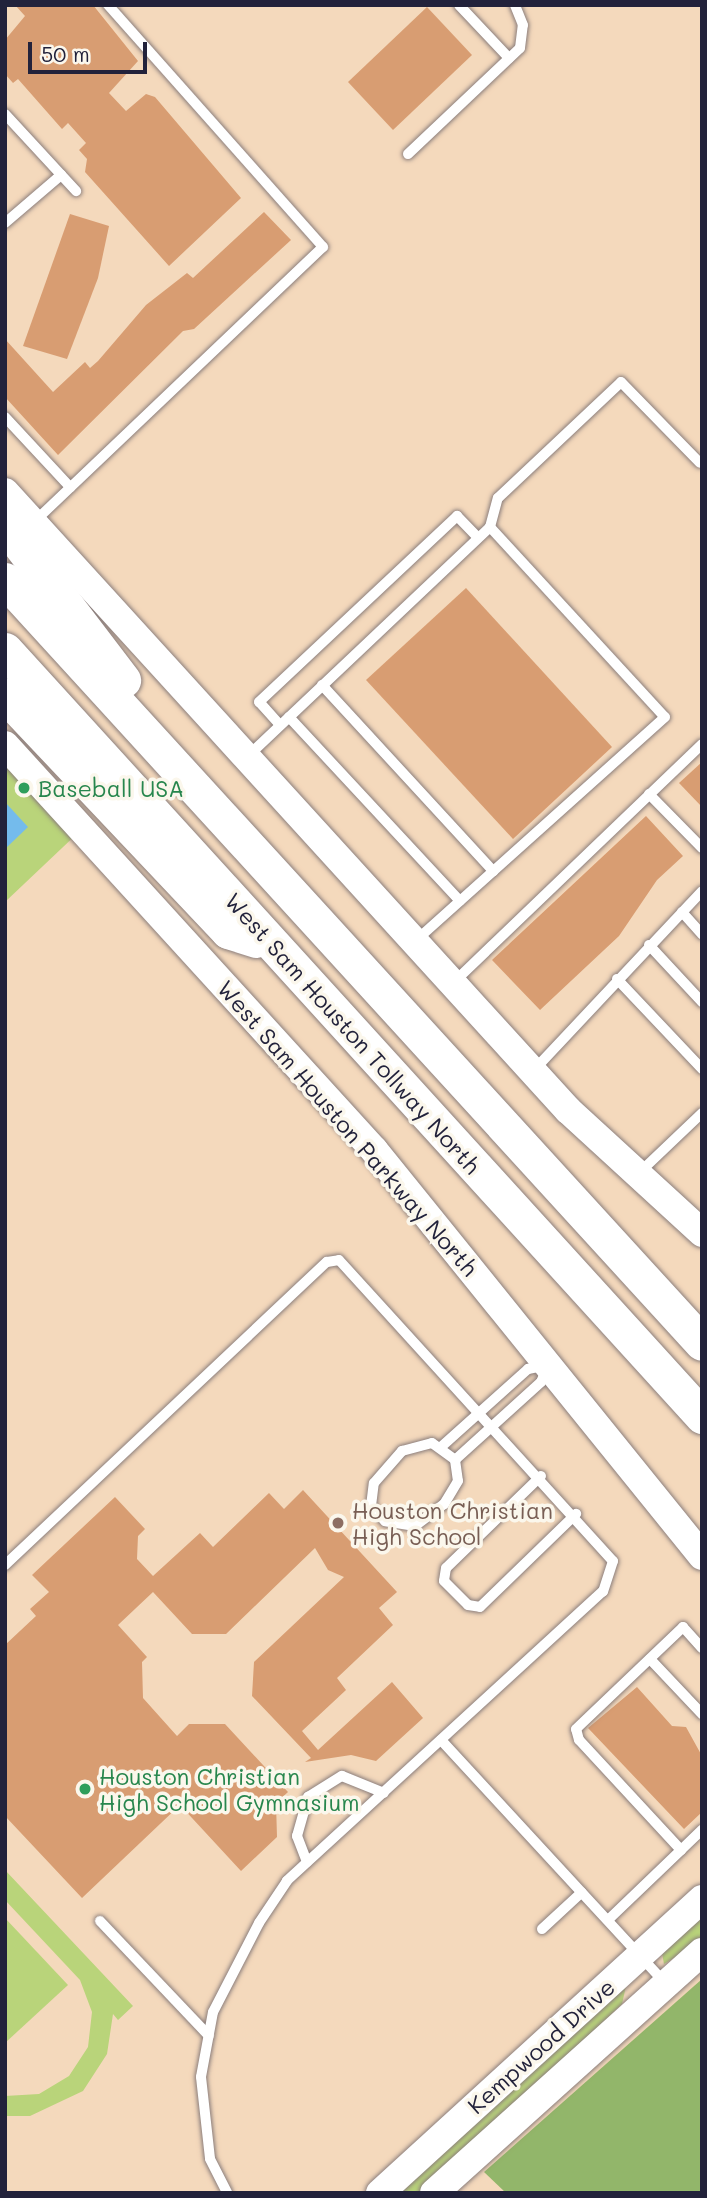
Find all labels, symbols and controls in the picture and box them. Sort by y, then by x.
scale bar [32,28,150,72]
text: 50 m [41,40,90,67]
place label: Baseball USA [38,774,184,802]
marker: Baseball USA [16,780,32,796]
street label: West Sam Houston Tollway North [219,887,487,1179]
street label: West Sam Houston Parkway North [212,975,484,1281]
place label: Houston Christian High School [352,1496,553,1550]
marker: Houston Christian High School [330,1515,346,1531]
place label: Houston Christian High School Gymnasium [99,1762,360,1816]
marker: Houston Christian High School Gymnasium [77,1781,93,1797]
street label: Kempwood Drive [462,1973,620,2119]

